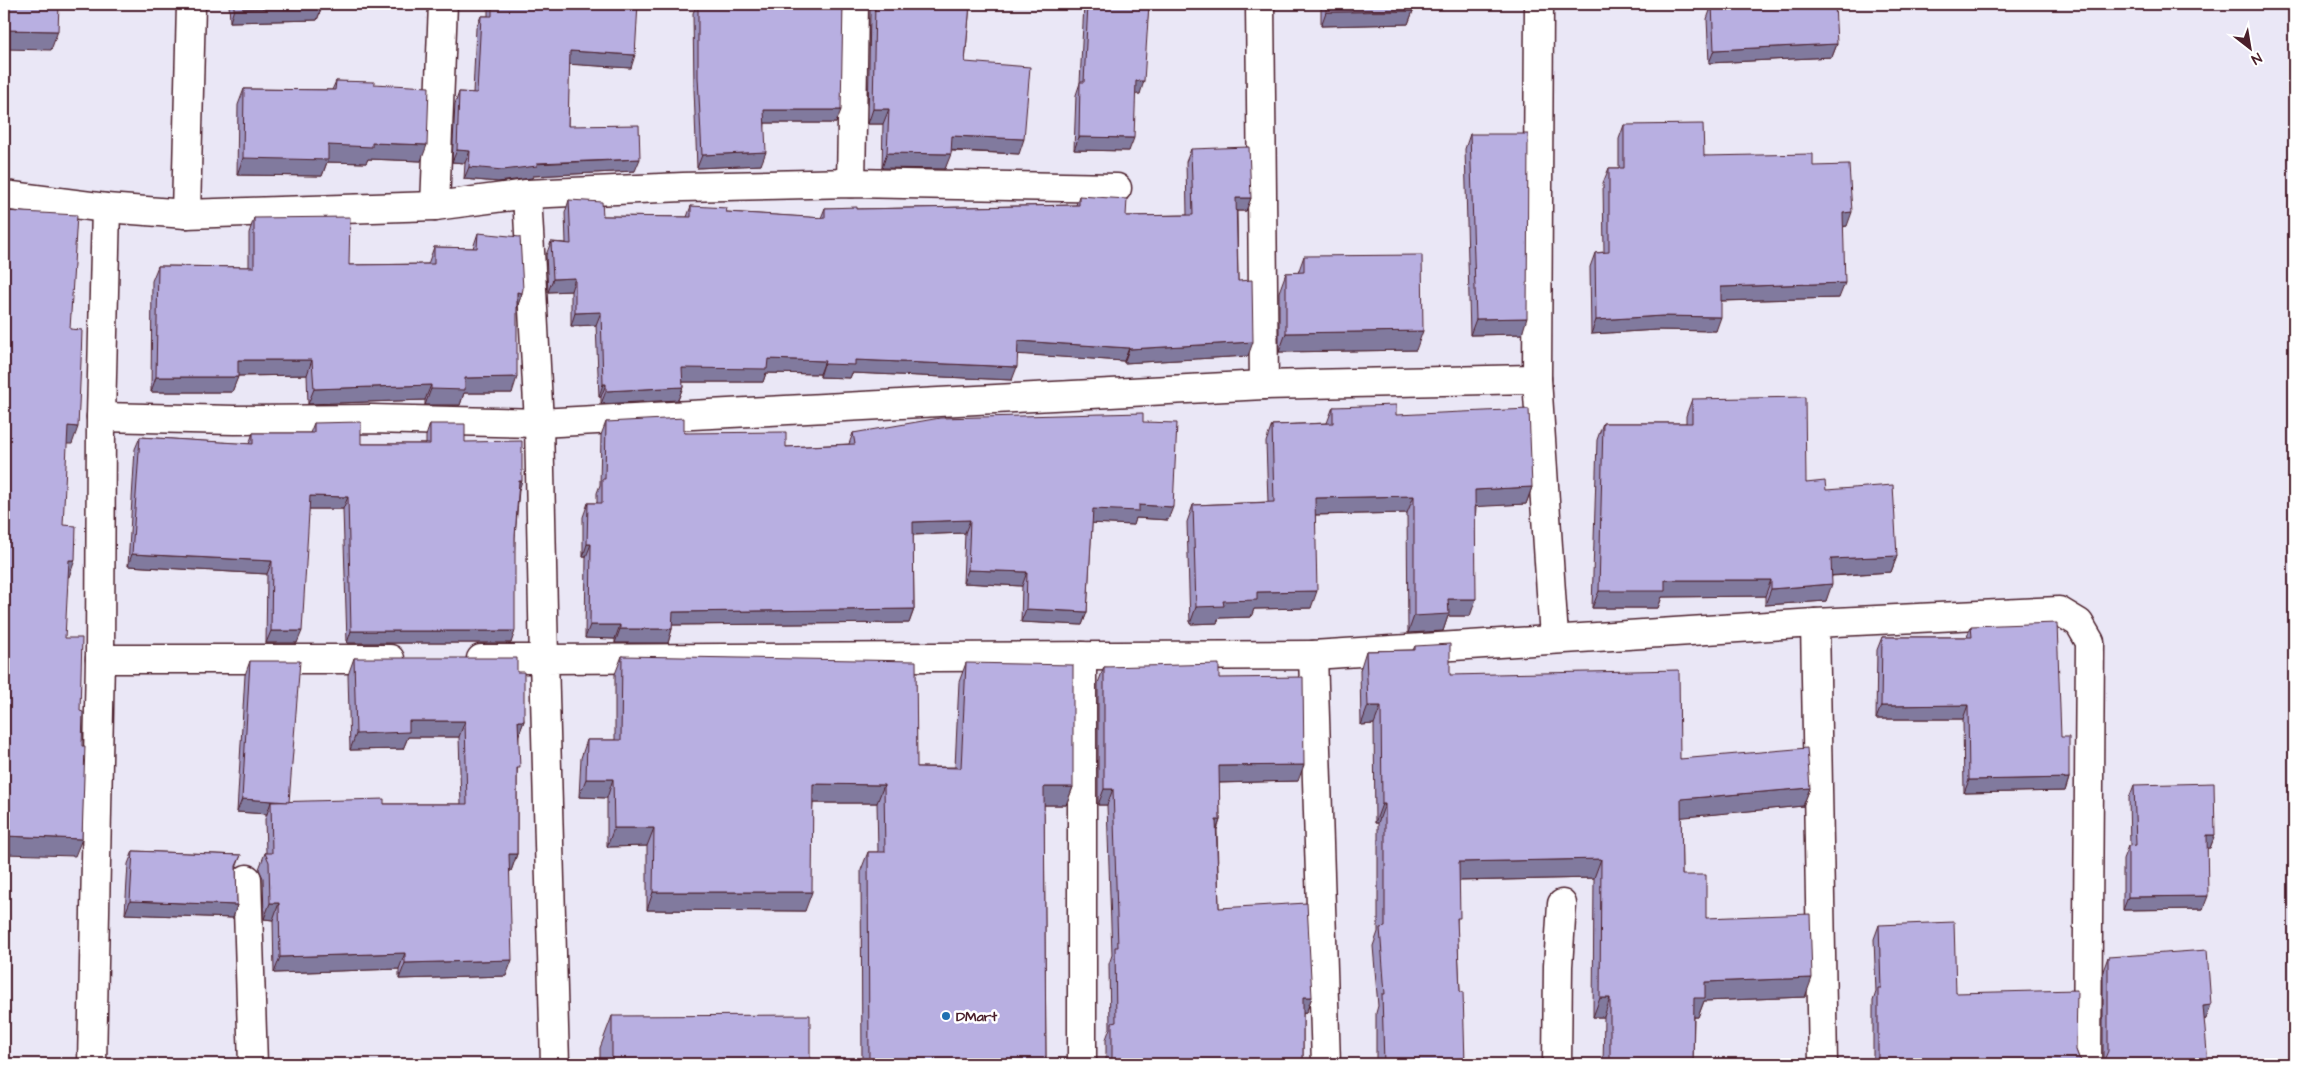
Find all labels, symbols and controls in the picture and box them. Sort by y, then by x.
north arrow [2226,22,2276,72]
text: N [2247,47,2265,69]
place label: DMart [956,1007,998,1027]
marker: DMart [940,1010,952,1022]

